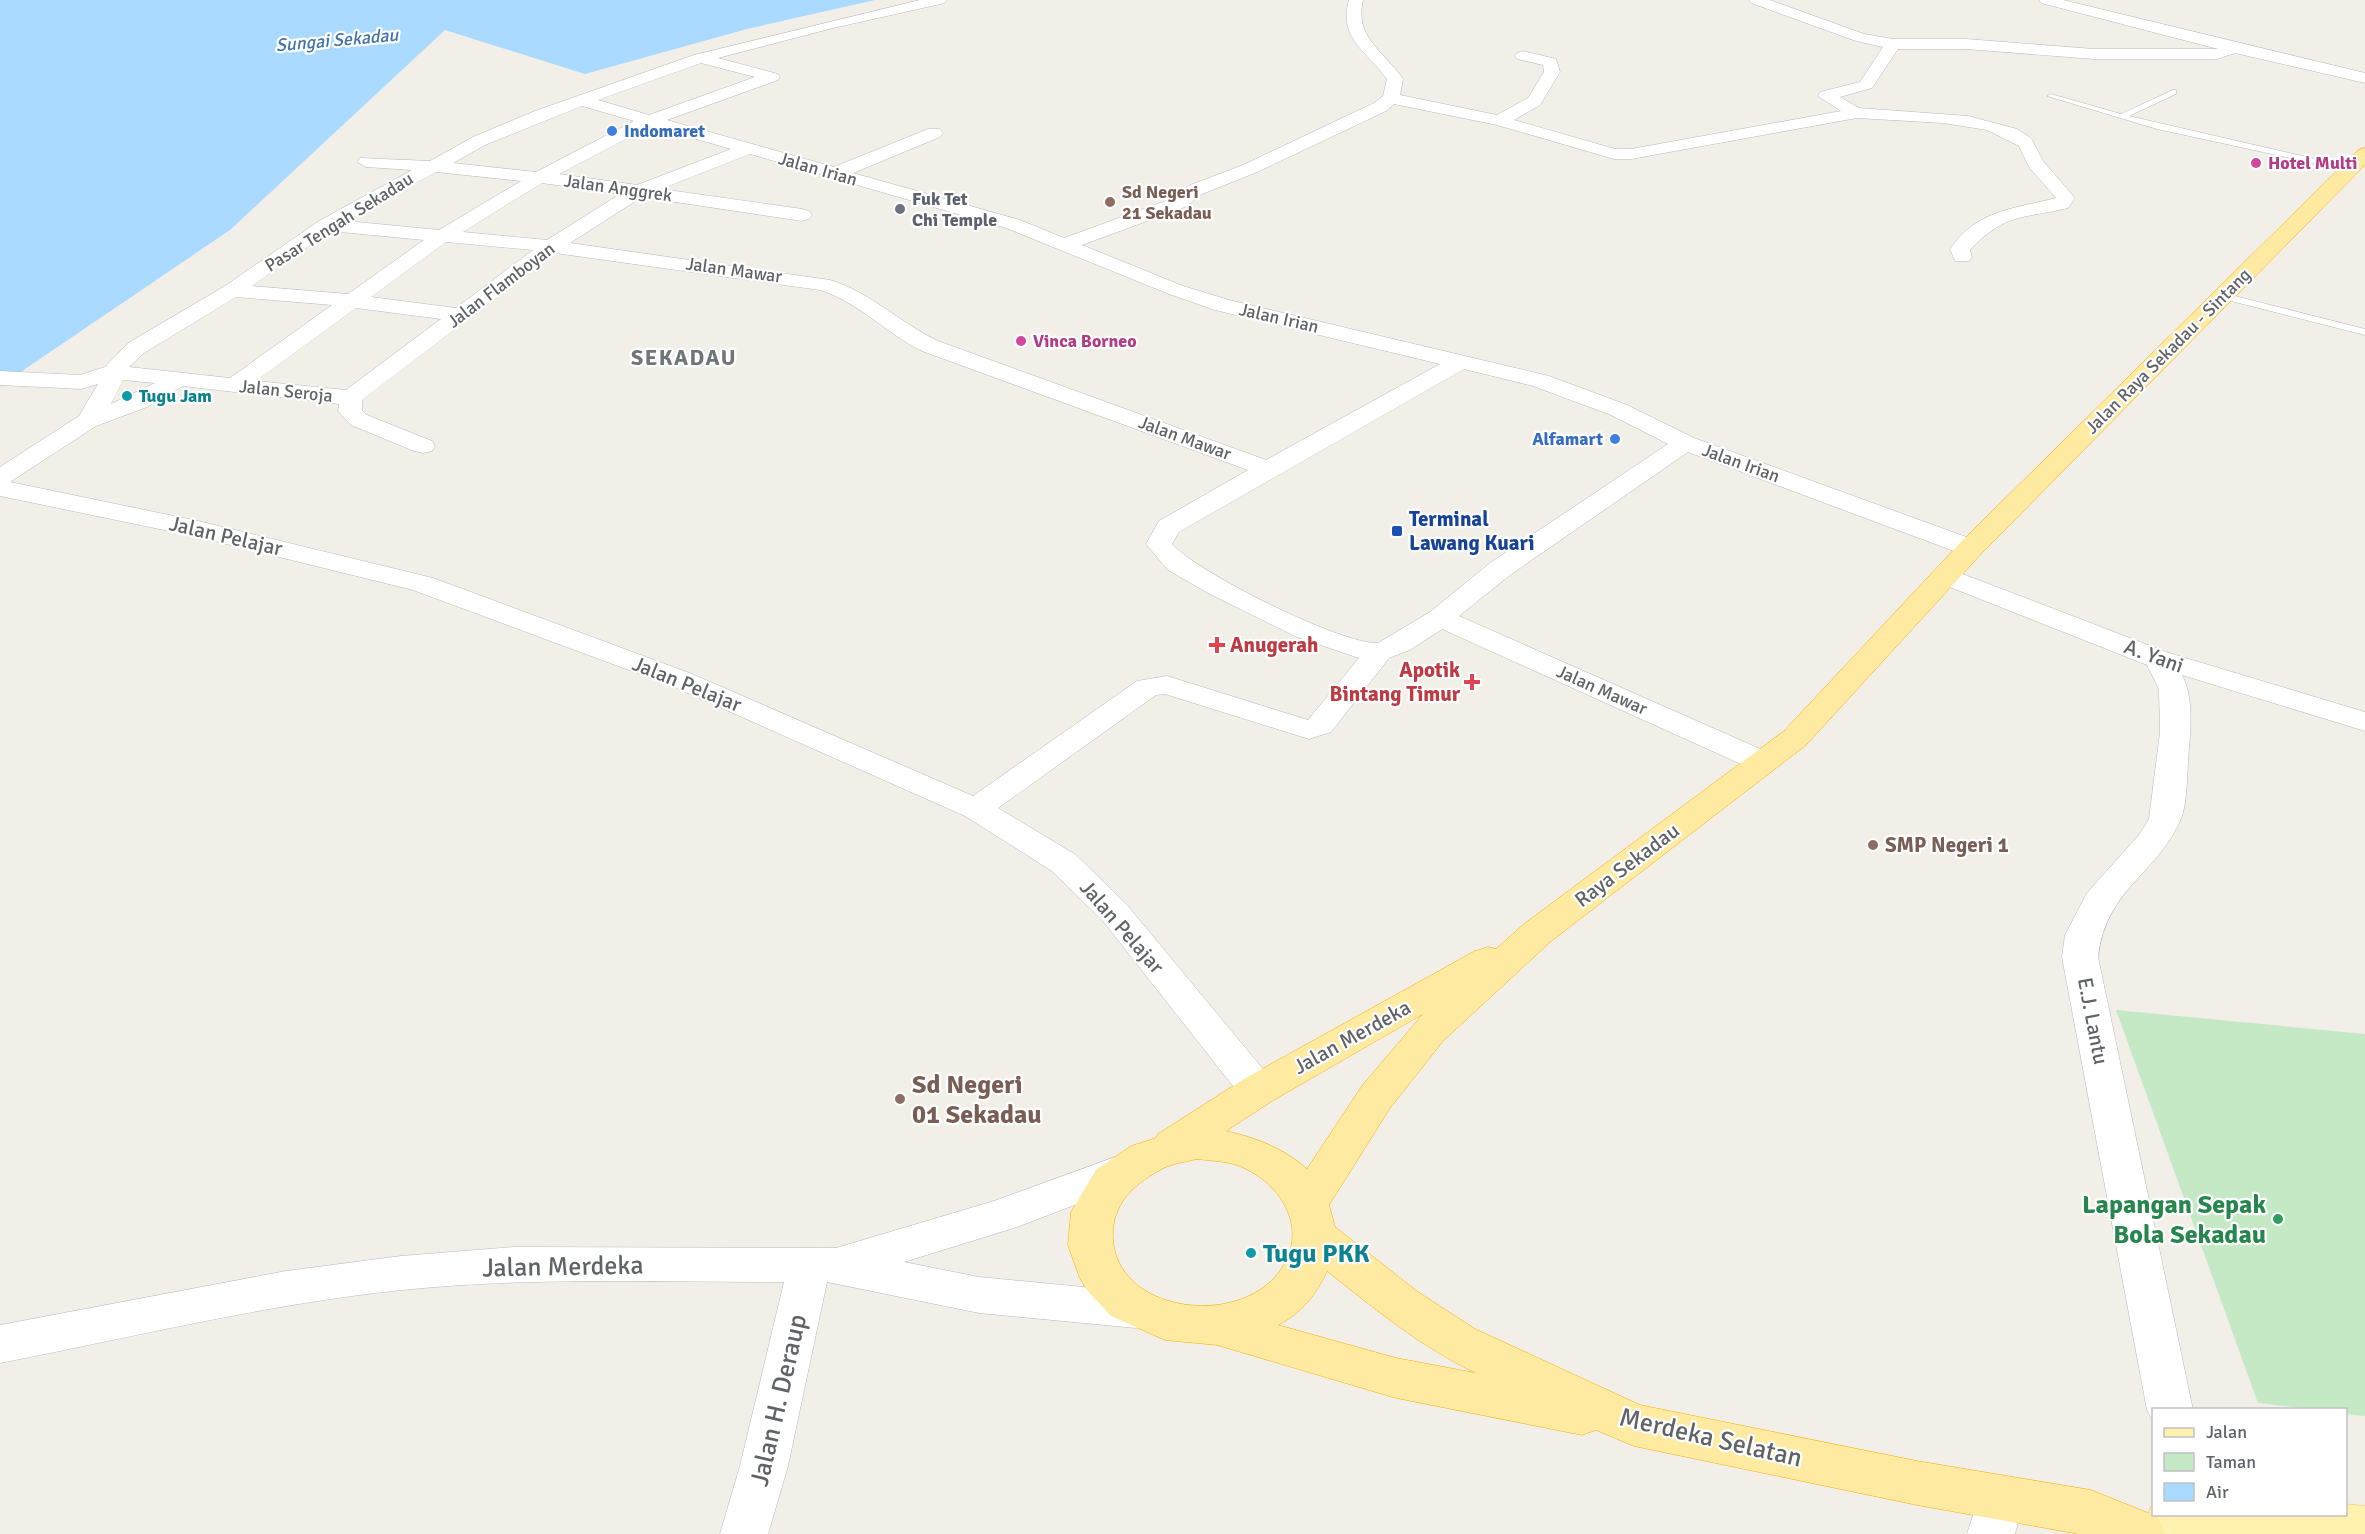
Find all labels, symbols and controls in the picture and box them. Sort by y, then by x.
water label: Sungai Sekadau [275,24,400,56]
place label: Indomaret [624,120,705,142]
marker: Indomaret [605,124,619,138]
street label: Jalan Irian [776,147,860,191]
place label: Hotel Multi [2268,152,2357,174]
marker: Hotel Multi [2249,156,2263,170]
street label: Pasar Tengah Sekadau [261,167,417,277]
street label: Jalan Anggrek [562,170,674,206]
place label: Sd Negeri 21 Sekadau [1122,181,1212,224]
place label: Fuk Tet Chi Temple [912,188,997,231]
marker: Sd Negeri 21 Sekadau [1103,195,1117,209]
marker: Fuk Tet Chi Temple [893,202,907,216]
street label: Jalan Flamboyan [443,237,559,333]
street label: Jalan Mawar [684,252,784,288]
street label: Jalan Raya Sekadau - Sintang [2081,264,2255,438]
street label: Jalan Irian [1237,298,1321,338]
place label: Vinca Borneo [1033,330,1137,352]
marker: Vinca Borneo [1014,334,1028,348]
district label: SEKADAU [631,344,737,371]
street label: Jalan Seroja [238,375,334,407]
place label: Tugu Jam [139,385,212,407]
marker: Tugu Jam [120,389,134,403]
street label: Jalan Mawar [1136,411,1235,465]
place label: Alfamart [1532,428,1603,450]
marker: Alfamart [1608,432,1622,446]
street label: Jalan Irian [1699,439,1783,487]
place label: Terminal Lawang Kuari [1409,506,1535,556]
street label: Jalan Pelajar [167,510,285,562]
marker: Terminal Lawang Kuari [1390,524,1404,538]
place label: Anugerah [1230,632,1318,658]
street label: A. Yani [2121,633,2187,679]
marker: Anugerah [1208,636,1226,654]
street label: Jalan Pelajar [629,650,746,718]
place label: Apotik Bintang Timur [1330,657,1461,707]
street label: Jalan Mawar [1553,660,1651,720]
marker: Apotik Bintang Timur [1465,675,1479,689]
street label: Raya Sekadau [1570,817,1684,913]
place label: SMP Negeri 1 [1885,832,2009,858]
marker: SMP Negeri 1 [1866,838,1880,852]
street label: Jalan Pelajar [1074,875,1170,979]
street label: E.J. Lantu [2072,975,2114,1067]
street label: Jalan Merdeka [1289,994,1415,1080]
place label: Sd Negeri 01 Sekadau [912,1069,1042,1131]
marker: Sd Negeri 01 Sekadau [893,1092,907,1106]
place label: Lapangan Sepak Bola Sekadau [2082,1189,2266,1251]
marker: Lapangan Sepak Bola Sekadau [2271,1212,2285,1226]
place label: Tugu PKK [1263,1238,1370,1270]
marker: Tugu PKK [1244,1246,1258,1260]
street label: Jalan Merdeka [482,1250,644,1284]
street label: Jalan H. Deraup [744,1311,814,1489]
street label: Merdeka Selatan [1616,1401,1805,1475]
legend [2152,1408,2347,1516]
text: Jalan [2206,1421,2247,1443]
text: Taman [2206,1451,2256,1473]
text: Air [2206,1481,2229,1503]

